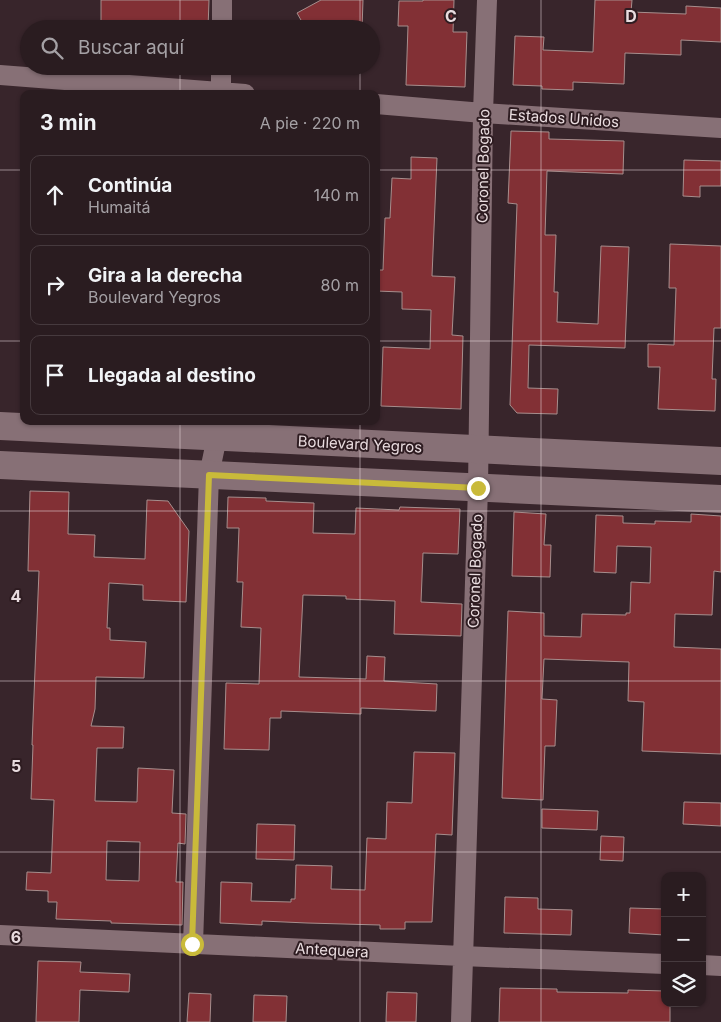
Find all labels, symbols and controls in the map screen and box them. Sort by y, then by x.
text: C [445,6,457,26]
text: D [625,6,637,26]
search box [20,20,380,75]
icon: search [38,34,66,62]
text: Buscar aquí [78,36,184,59]
street label: Estados Unidos [508,105,620,131]
street label: Coronel Bogado [473,109,493,223]
text: 3 min [40,110,96,135]
text: A pie · 220 m [260,113,360,133]
text: Continúa [88,174,172,197]
icon: ahead [41,181,69,209]
text: 140 m [314,185,359,205]
text: Humaitá [88,197,151,217]
text: Gira a la derecha [88,264,243,287]
icon: right [41,271,69,299]
text: 80 m [320,275,359,295]
text: Boulevard Yegros [88,287,221,307]
icon: arrive [41,361,69,389]
text: Llegada al destino [88,364,256,387]
street label: Boulevard Yegros [297,431,423,457]
route end [467,477,490,500]
street label: Coronel Bogado [464,513,486,629]
text: 4 [11,586,22,606]
text: 5 [11,756,21,776]
map controls [661,872,706,1007]
button: + [661,872,706,917]
button: − [661,917,706,962]
text: 6 [11,927,21,947]
route start [181,933,204,956]
street label: Antequera [295,939,369,961]
button: layers [661,962,706,1007]

